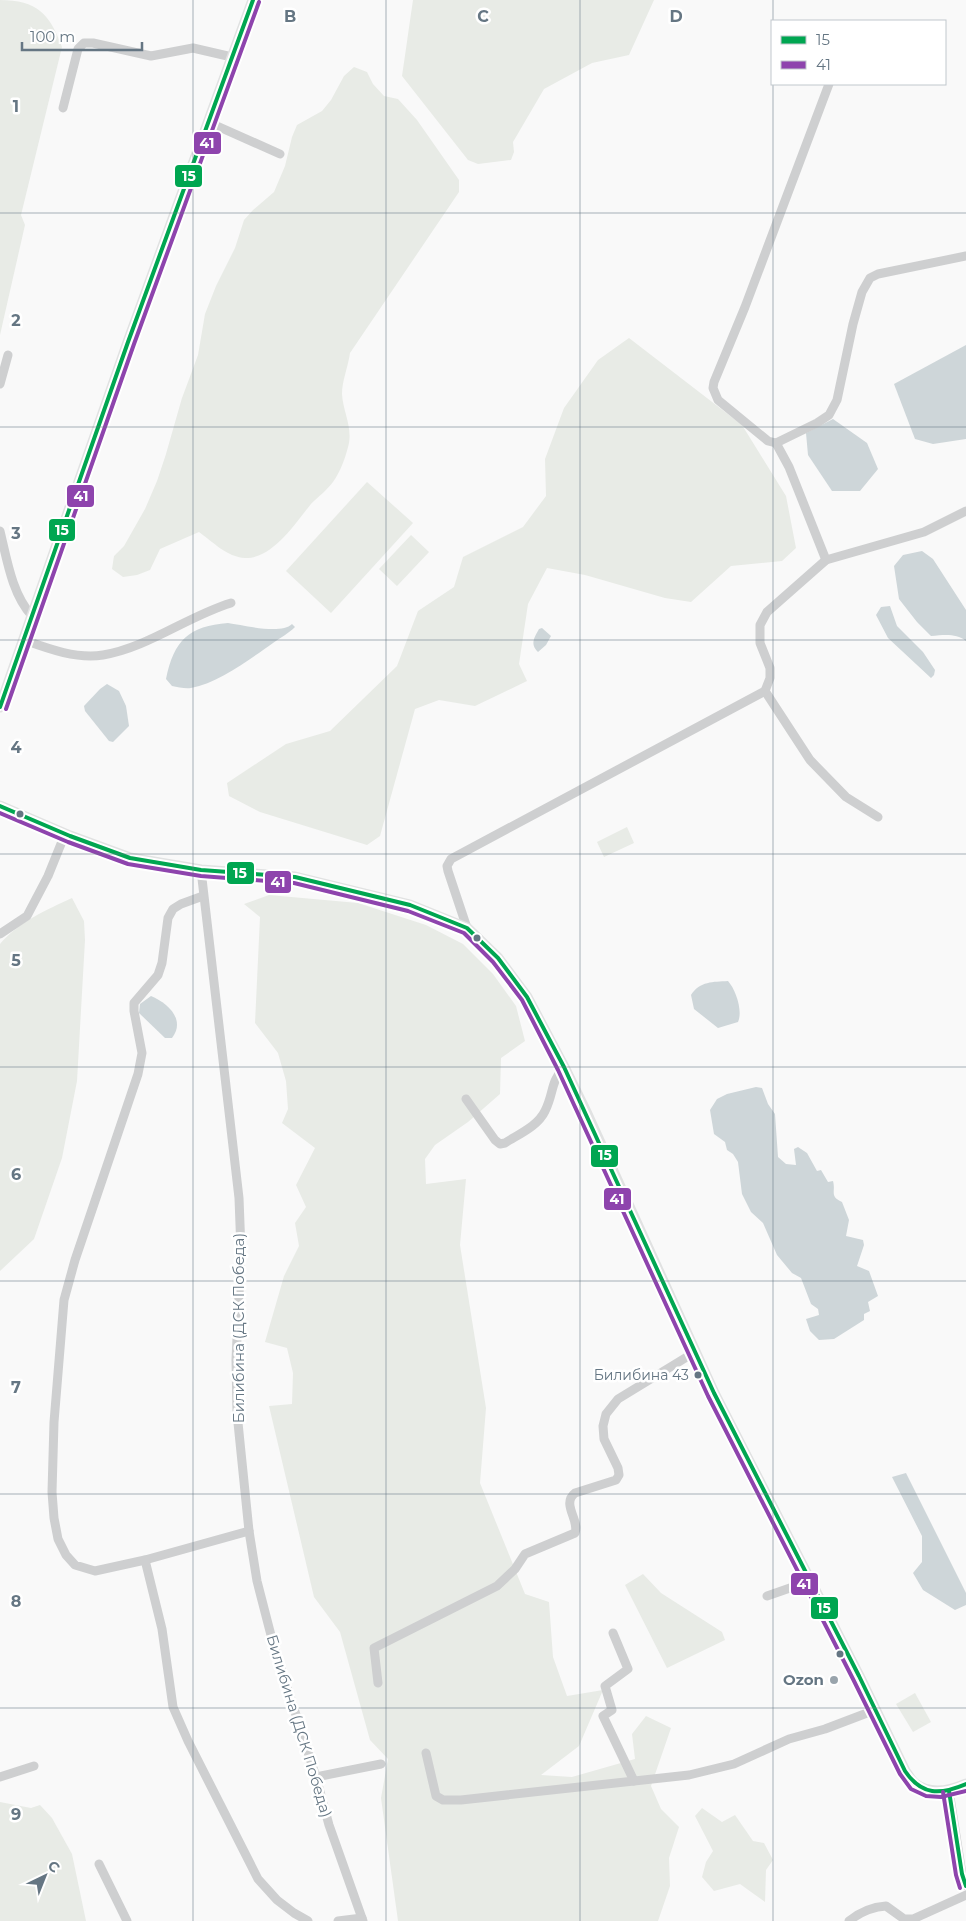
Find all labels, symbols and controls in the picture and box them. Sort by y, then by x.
text: B [284,7,296,26]
text: C [477,7,489,26]
text: D [669,7,683,26]
scale bar [22,20,142,52]
legend [771,20,946,85]
text: 100 m [30,27,75,46]
text: 15 [816,30,830,49]
text: 41 [816,55,831,74]
text: 1 [13,97,19,116]
line badge: 41 [193,131,222,155]
text: 41 [200,134,214,152]
line badge: 15 [174,164,203,188]
text: 15 [182,167,196,185]
text: 2 [11,311,21,330]
line badge: 41 [66,484,95,508]
text: 41 [74,487,88,505]
line badge: 15 [48,518,76,542]
text: 15 [55,521,69,539]
text: 3 [10,524,21,543]
text: 4 [10,738,22,757]
unlabelled marker [15,809,25,819]
line badge: 15 [226,861,255,885]
text: 15 [233,864,247,882]
line badge: 41 [264,870,292,894]
text: 41 [271,873,285,891]
unlabelled marker [472,933,482,943]
text: 5 [11,951,21,970]
line badge: 15 [590,1144,619,1168]
text: 15 [598,1146,612,1164]
text: 6 [11,1165,21,1184]
line badge: 41 [603,1187,632,1211]
text: 41 [610,1190,624,1208]
street label: Билибина (ДСК Победа) [229,1233,248,1423]
place label: Билибина 43 [594,1366,689,1384]
marker: Билибина 43 [693,1370,703,1380]
text: 7 [11,1378,21,1397]
line badge: 41 [790,1572,819,1596]
text: 41 [797,1575,811,1593]
text: 8 [11,1592,21,1611]
line badge: 15 [810,1596,839,1620]
text: 15 [817,1599,831,1617]
street label: Билибина (ДСК Победа) [263,1632,336,1820]
unlabelled marker [835,1649,845,1659]
place label: Ozon [783,1670,824,1689]
marker: Ozon [828,1674,840,1686]
text: 9 [11,1805,21,1824]
north arrow [20,1851,70,1901]
text: С [44,1856,64,1877]

